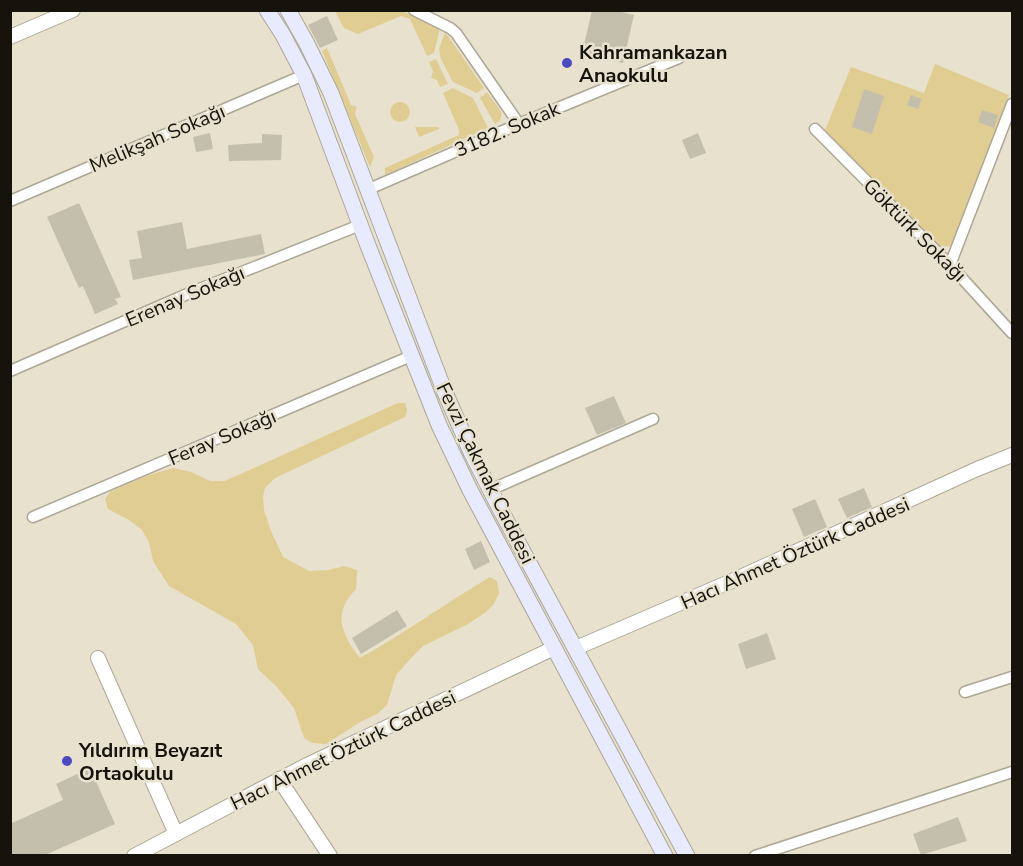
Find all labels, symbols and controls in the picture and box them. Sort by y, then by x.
place label: Kahramankazan Anaokulu [579,39,727,89]
marker: Kahramankazan Anaokulu [560,56,574,70]
street label: 3182. Sokak [451,95,565,164]
street label: Melikşah Sokağı [85,98,229,179]
street label: Göktürk Sokağı [857,173,972,288]
street label: Erenay Sokağı [122,259,249,334]
street label: Fevzi Çakmak Caddesi [430,378,541,569]
street label: Feray Sokağı [164,403,280,472]
street label: Hacı Ahmet Öztürk Caddesi [677,491,914,616]
street label: Hacı Ahmet Öztürk Caddesi [226,684,460,817]
place label: Yıldırım Beyazıt Ortaokulu [78,737,222,787]
marker: Yıldırım Beyazıt Ortaokulu [60,754,74,768]

